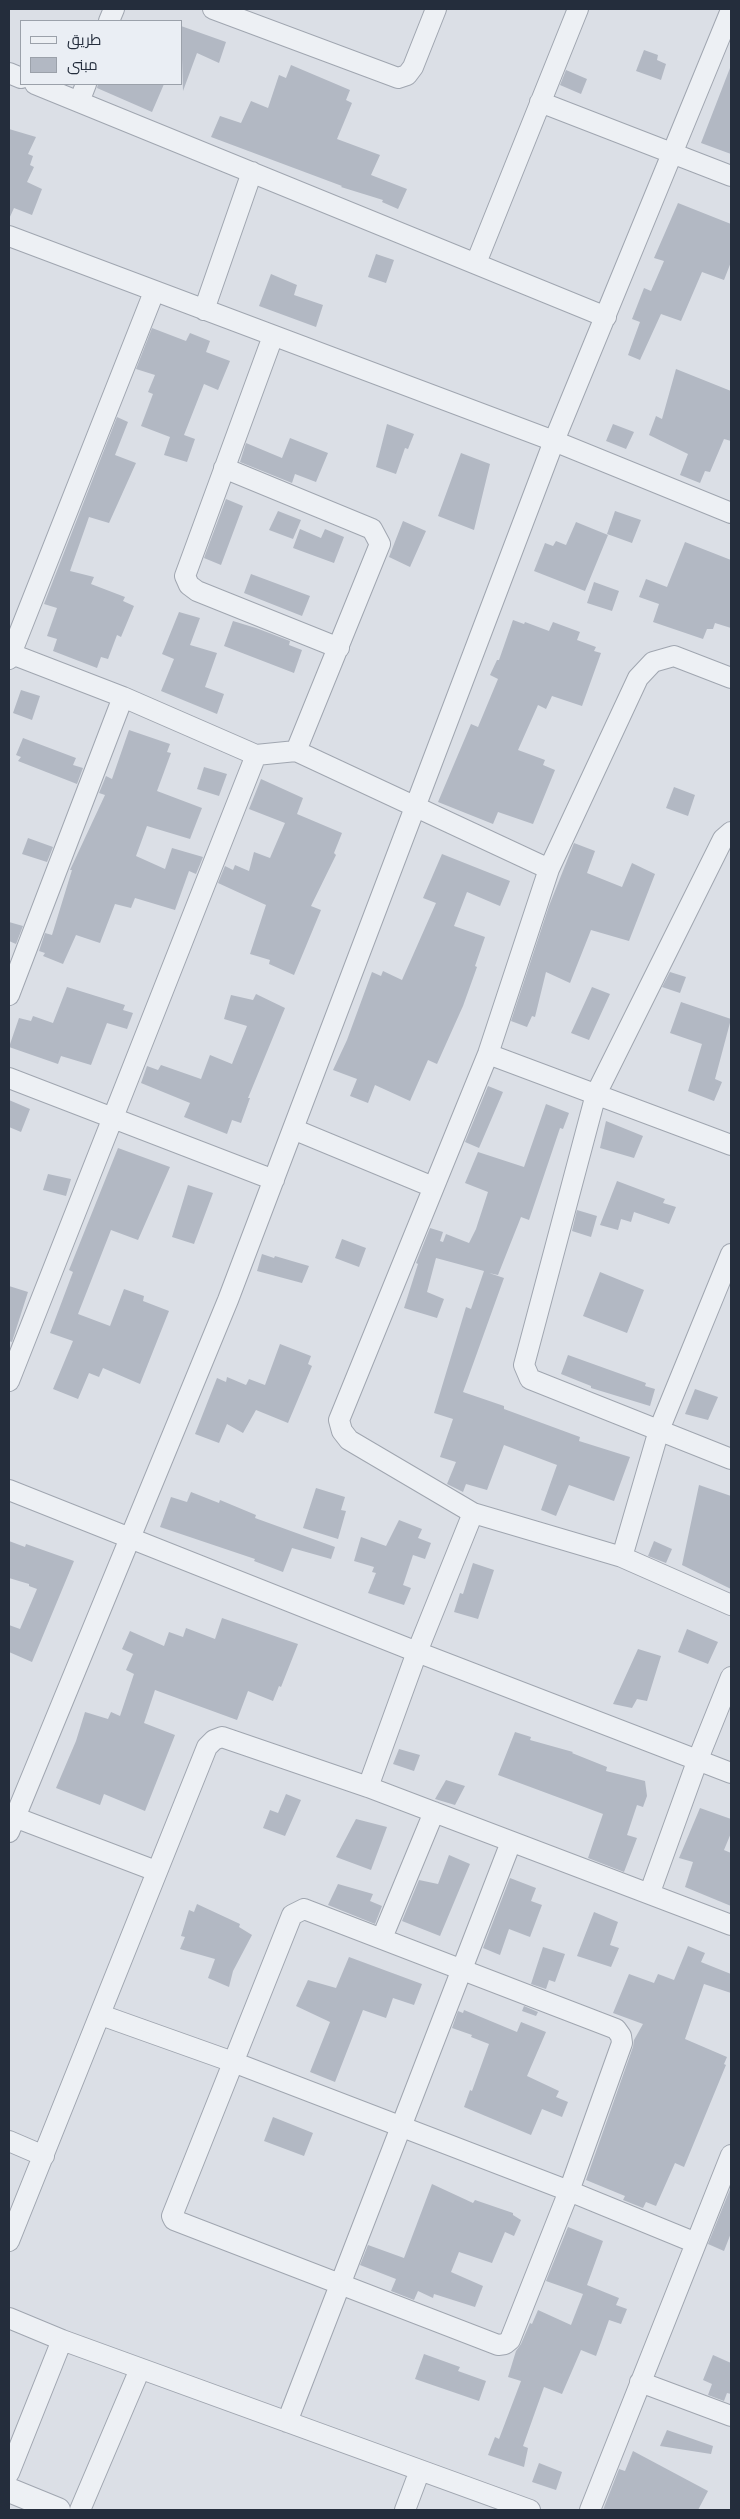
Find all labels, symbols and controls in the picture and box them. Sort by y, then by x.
legend [20,20,182,85]
text: طريق [67,30,101,49]
text: مبنى [67,55,98,74]

